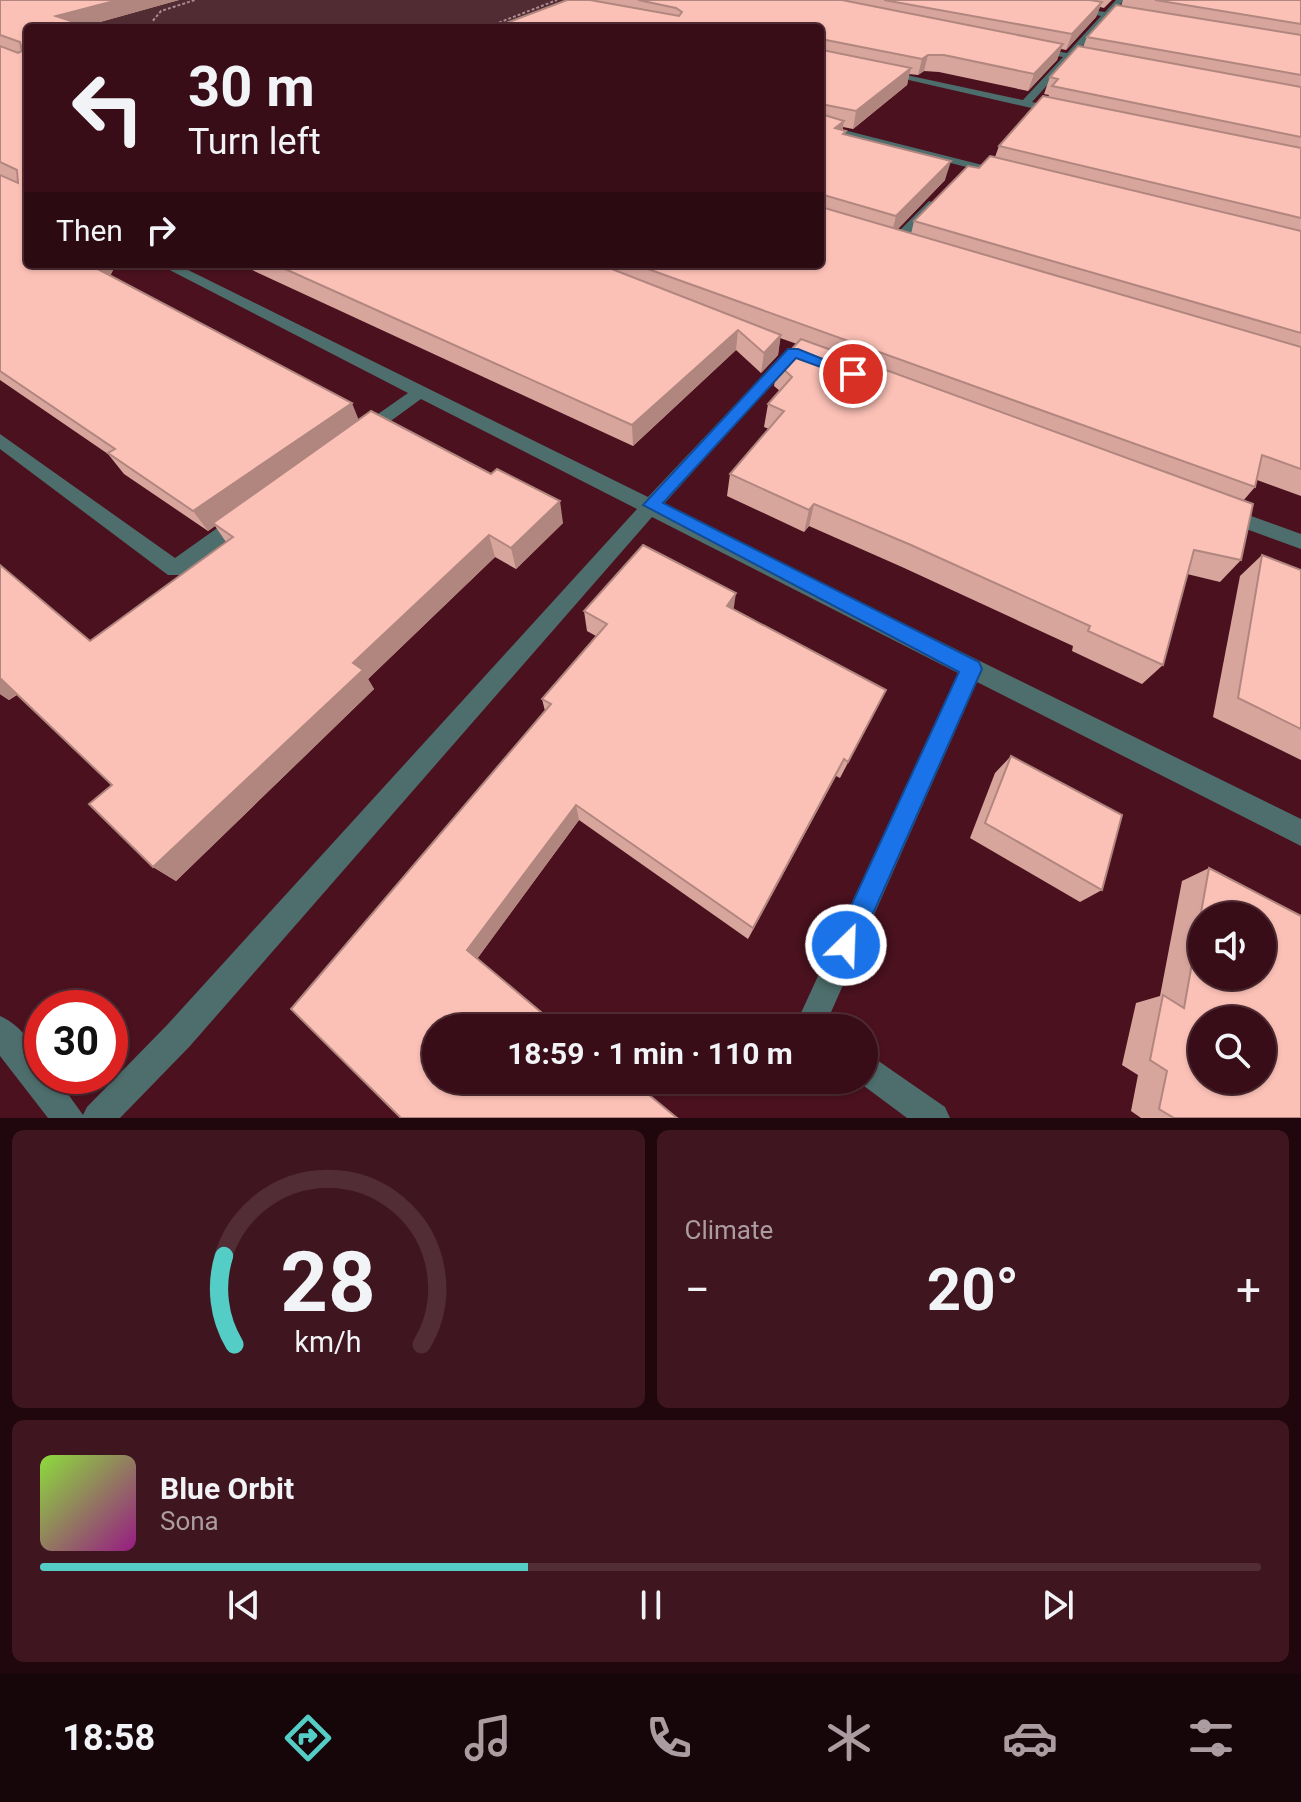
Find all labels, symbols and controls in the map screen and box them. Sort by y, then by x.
text: 30 m [188,54,315,120]
icon: left [56,56,160,160]
text: Turn left [188,121,321,163]
icon: right [139,208,183,252]
text: Then [56,213,123,248]
pin [819,340,887,408]
icon: arrive [831,352,875,396]
map controls [1188,902,1276,1094]
button: sound [1188,902,1276,990]
position arrow [804,903,888,987]
speed limit sign: 30 [24,990,128,1094]
button: search [1188,1006,1276,1094]
text: 18:59 · 1 min · 110 m [507,1036,793,1071]
text: Climate [685,1215,773,1245]
text: 28 [281,1234,376,1331]
text: 20° [927,1254,1019,1325]
text: − [685,1264,710,1316]
text: + [1236,1264,1261,1316]
text: km/h [295,1325,362,1359]
text: Blue Orbit [160,1471,294,1506]
text: Sona [160,1506,219,1536]
icon: previous [222,1583,266,1627]
icon: pause [629,1583,673,1627]
icon: next [1036,1583,1080,1627]
icon: directions [280,1710,336,1766]
icon: music [460,1710,516,1766]
icon: phone [641,1710,697,1766]
icon: climate [821,1710,877,1766]
icon: car [1002,1710,1058,1766]
icon: filters [1183,1710,1239,1766]
text: 18:58 [62,1717,155,1759]

